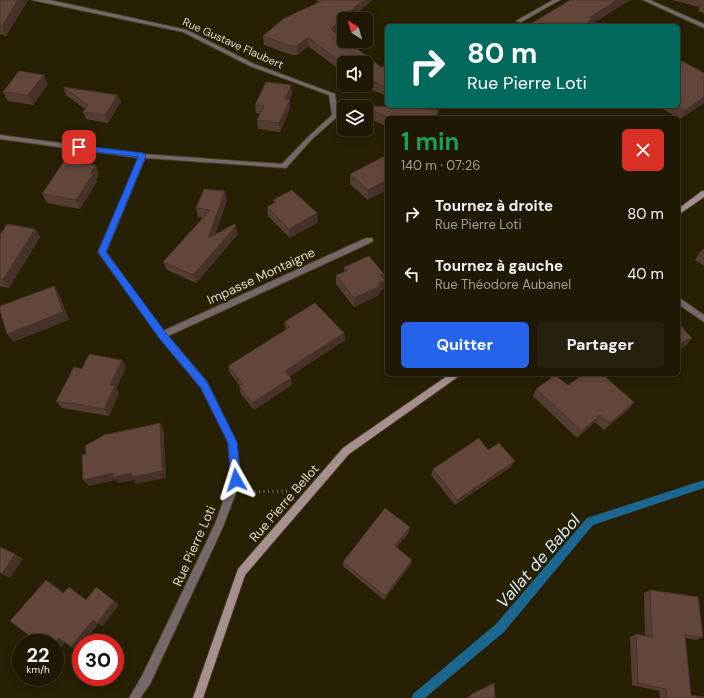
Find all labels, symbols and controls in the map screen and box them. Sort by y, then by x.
north arrow [337,12,373,48]
map controls [337,12,373,136]
street label: Rue Gustave Flaubert [180,14,286,72]
text: 80 m [467,35,537,72]
icon: right [401,40,453,92]
button: sound [337,56,373,92]
text: Rue Pierre Loti [467,71,587,95]
button: layers [337,100,373,136]
text: 1 min [401,126,459,157]
button: close [622,129,664,171]
pin [62,130,96,164]
icon: arrive [68,136,90,158]
text: 140 m · 07:26 [401,157,480,174]
text: Tournez à droite [435,196,553,216]
icon: right [401,203,423,225]
text: 80 m [627,204,664,224]
text: Rue Pierre Loti [435,216,522,233]
street label: Impasse Montaigne [204,244,318,308]
text: Tournez à gauche [435,256,563,276]
icon: left [401,263,423,285]
text: 40 m [627,264,664,284]
text: Rue Théodore Aubanel [435,276,571,293]
button: Quitter [401,322,529,368]
button: Partager [537,322,664,368]
position arrow [215,459,257,501]
street label: Rue Pierre Bellot [245,461,323,545]
street label: Rue Pierre Loti [169,503,219,589]
water label: Vallat de Babol [491,509,586,613]
speed limit sign: 30 [72,634,124,686]
text: 22 [26,642,50,668]
text: km/h [26,663,50,676]

